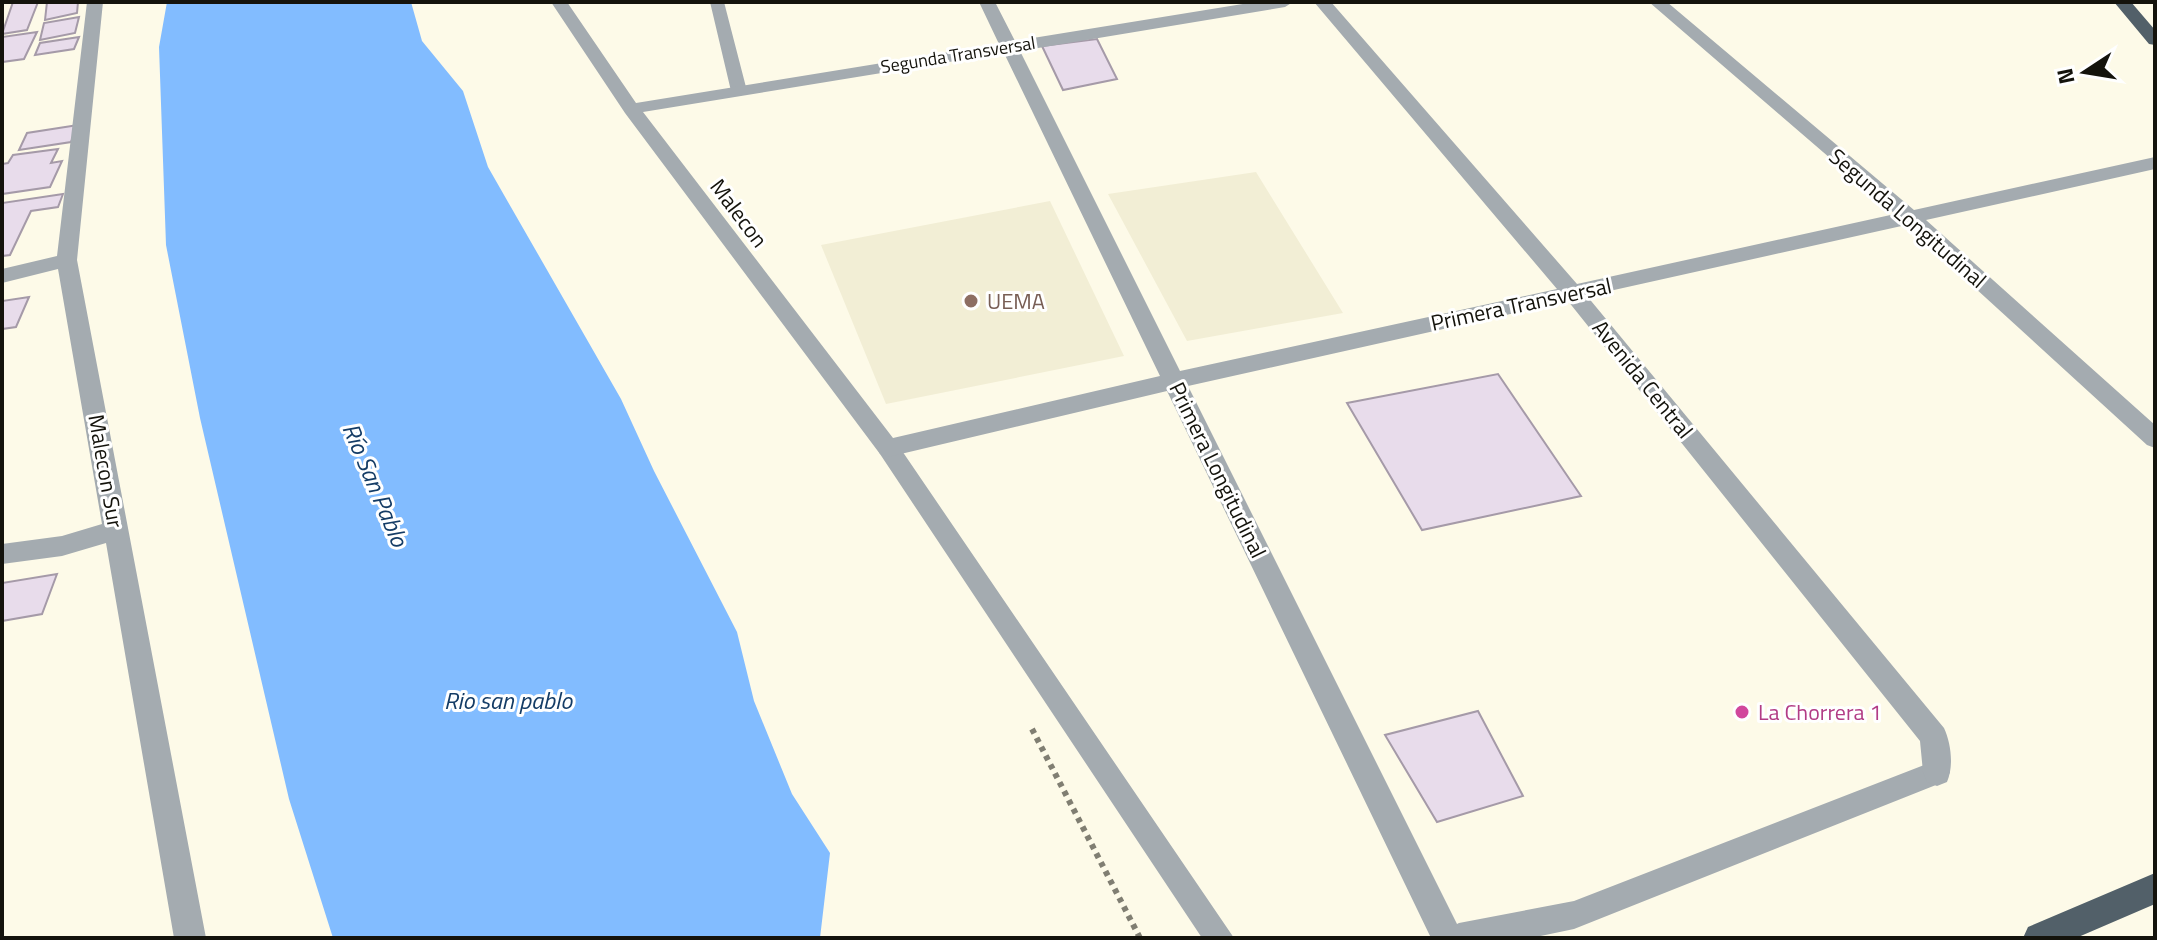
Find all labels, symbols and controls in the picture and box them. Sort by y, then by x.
street label: Segunda Transversal [879,29,1037,80]
north arrow [2045,32,2125,112]
text: N [2047,65,2084,87]
street label: Segunda Longitudinal [1822,140,1994,296]
street label: Malecon [702,171,776,255]
street label: Primera Transversal [1427,268,1615,340]
place label: UEMA [987,284,1045,318]
marker: UEMA [962,292,980,310]
street label: Avenida Central [1584,312,1702,446]
street label: Primera Longitudinal [1161,376,1275,564]
street label: Malecon Sur [79,412,133,531]
water label: Río San Pablo [334,417,419,553]
water label: Rio san pablo [444,682,573,718]
place label: La Chorrera 1 [1758,695,1882,729]
marker: La Chorrera 1 [1733,703,1751,721]

